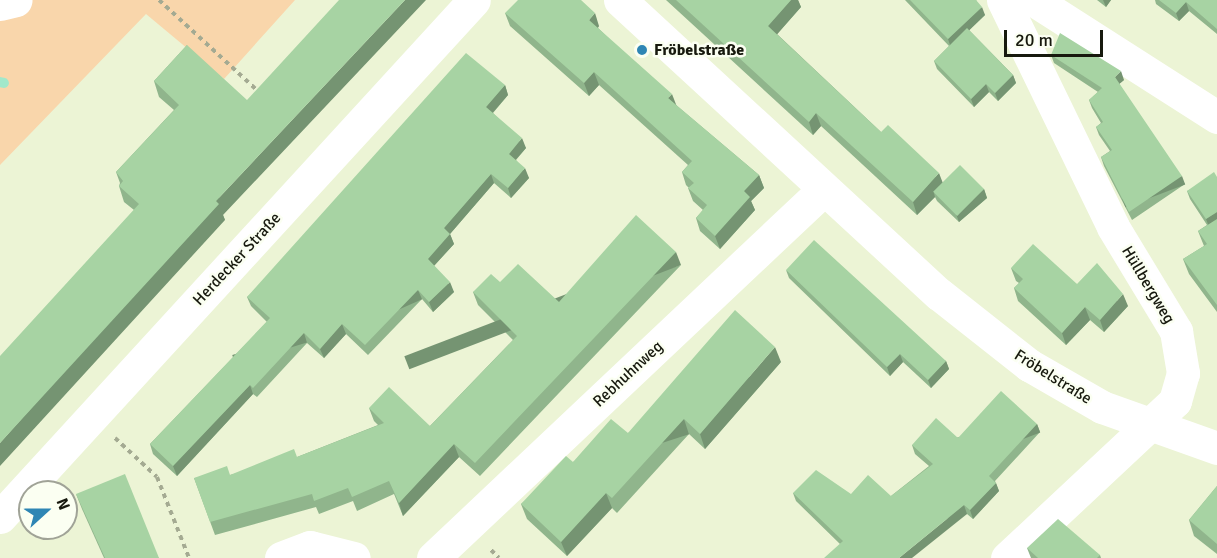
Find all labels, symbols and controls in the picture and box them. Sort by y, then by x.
scale bar [1007,18,1106,56]
text: 20 m [1015,29,1053,51]
place label: Fröbelstraße [654,40,744,60]
marker: Fröbelstraße [635,43,649,57]
street label: Herdecker Straße [189,209,285,309]
street label: Hüllbergweg [1117,243,1179,327]
street label: Rebhuhnweg [589,337,667,411]
street label: Fröbelstraße [1011,346,1095,408]
north arrow [18,480,78,540]
text: N [52,495,74,513]

